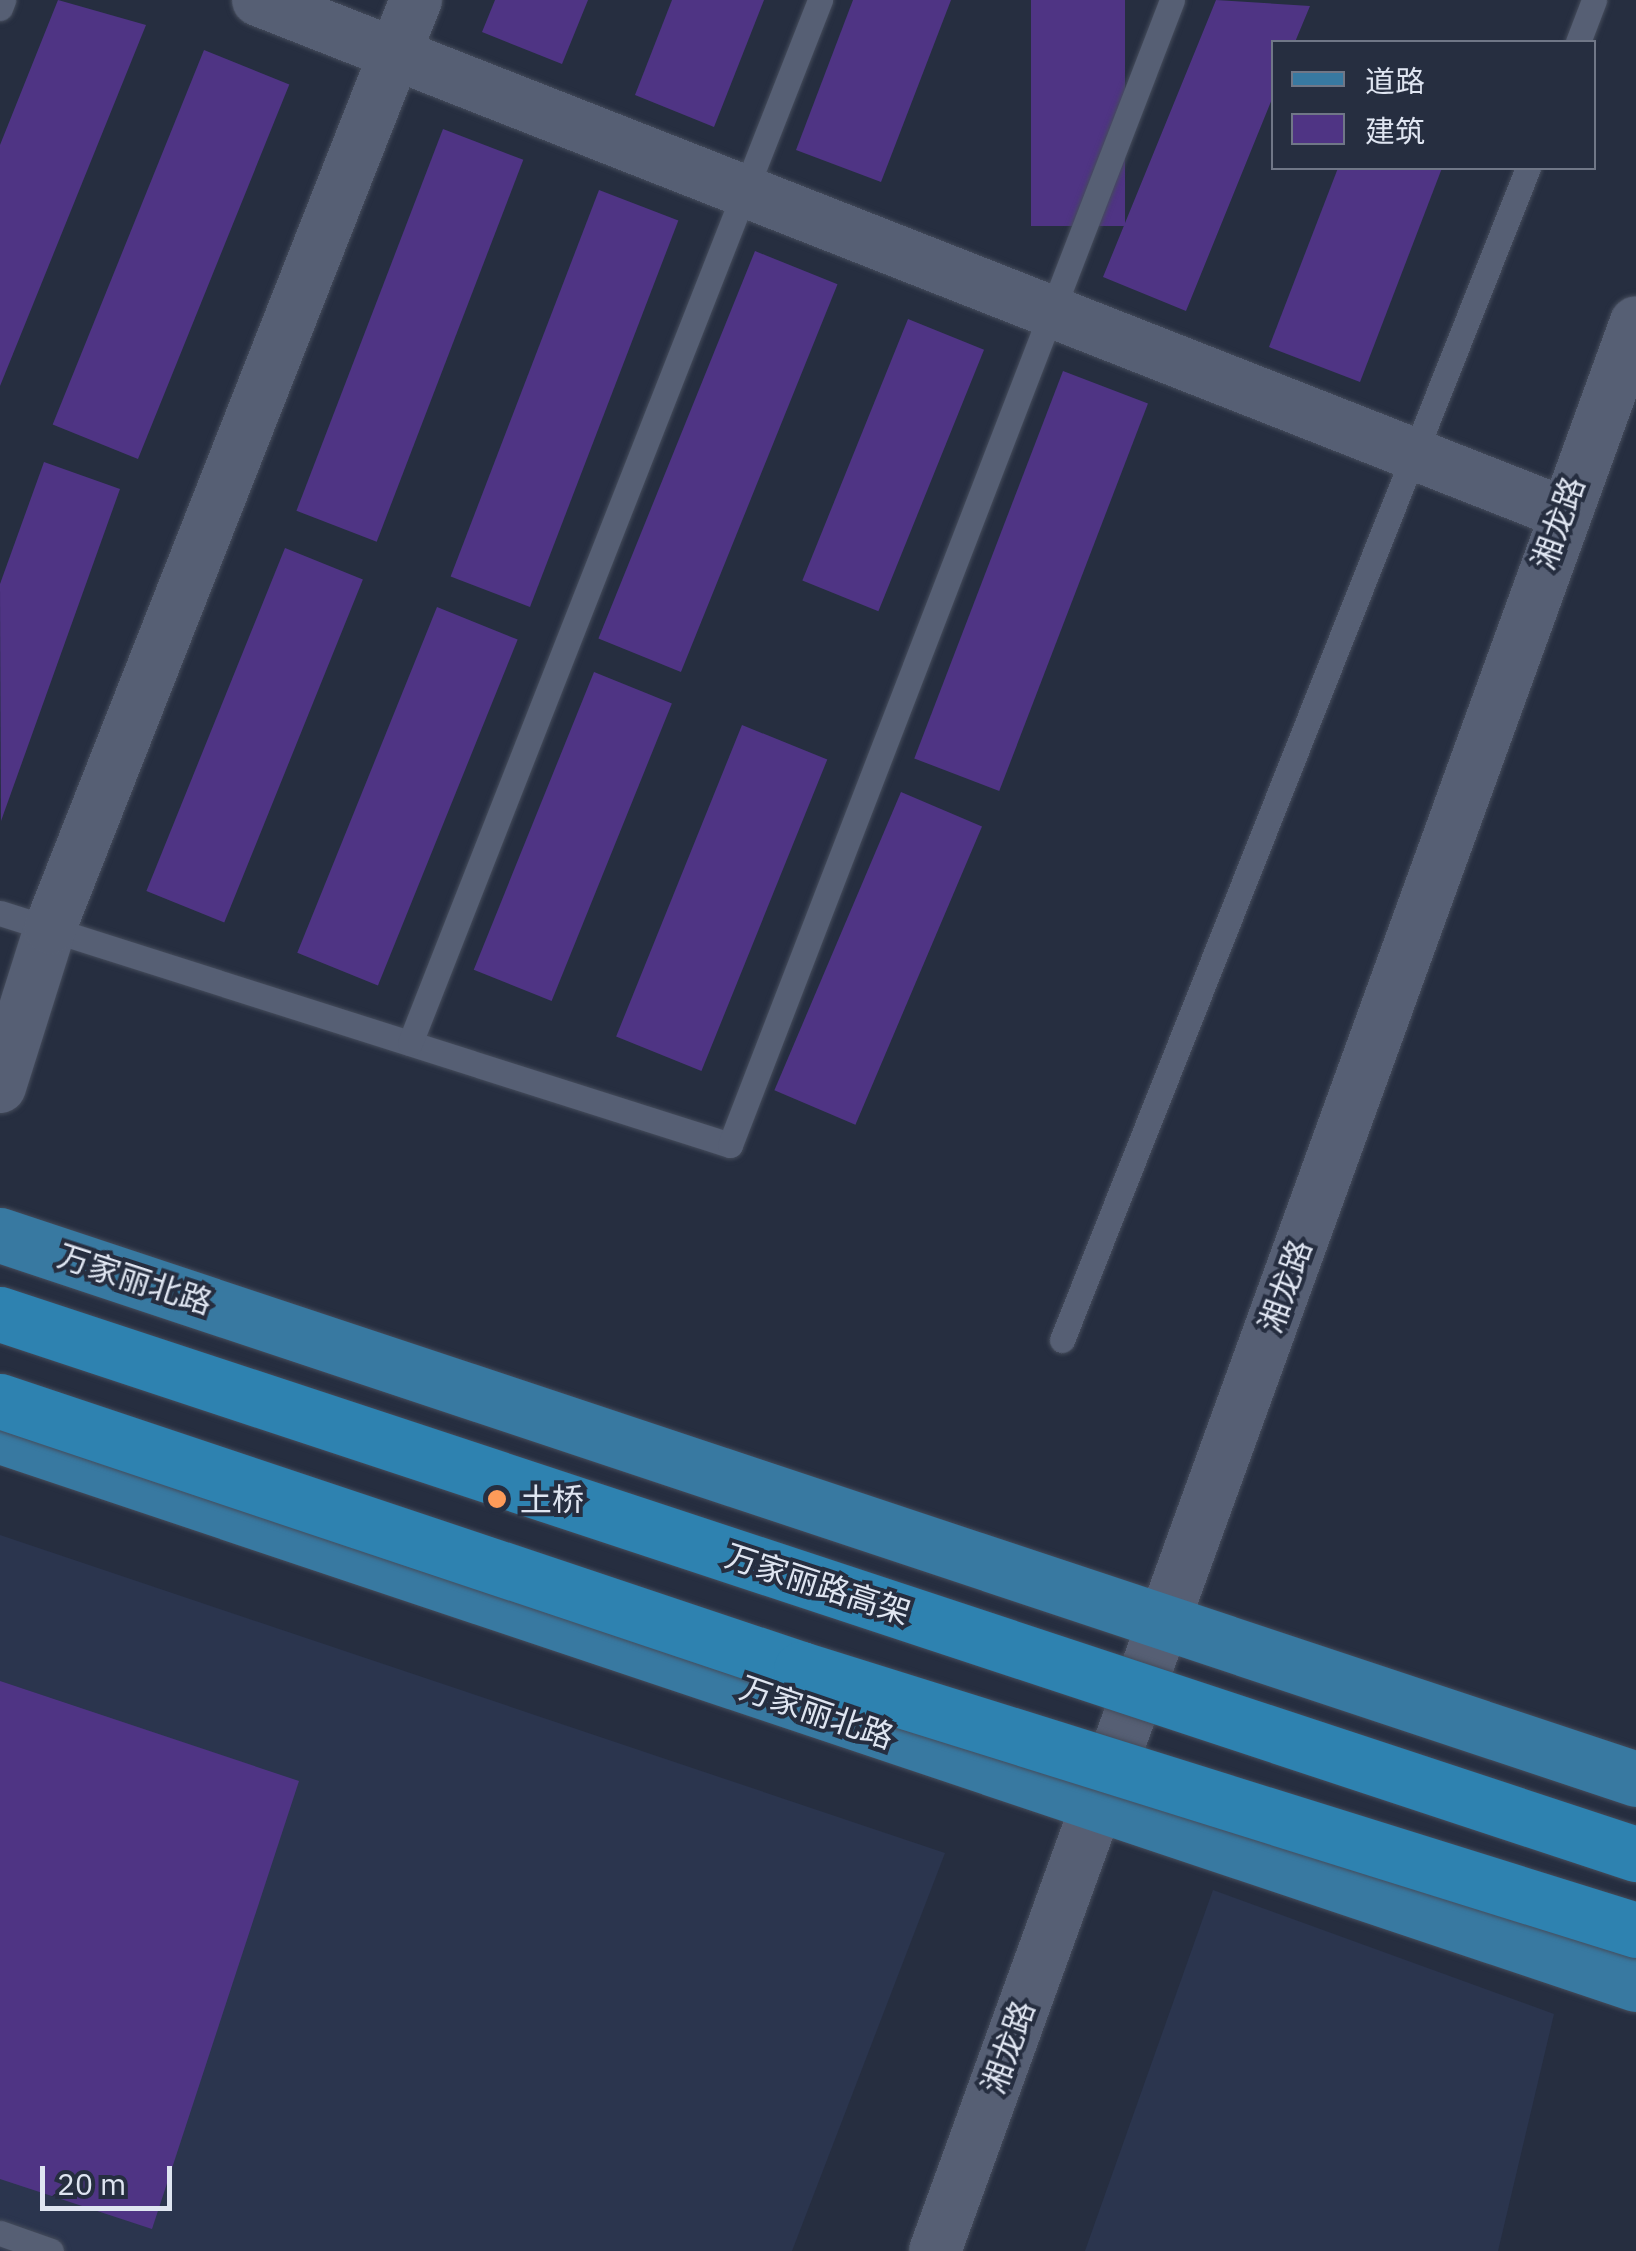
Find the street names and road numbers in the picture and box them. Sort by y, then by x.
street label: 湘龙路 [1524,471,1592,575]
street label: 湘龙路 [1251,1234,1319,1338]
street label: 万家丽北路 [53,1236,217,1322]
street label: 万家丽路高架 [721,1536,915,1632]
street label: 万家丽北路 [735,1668,899,1756]
street label: 湘龙路 [974,1995,1042,2099]

